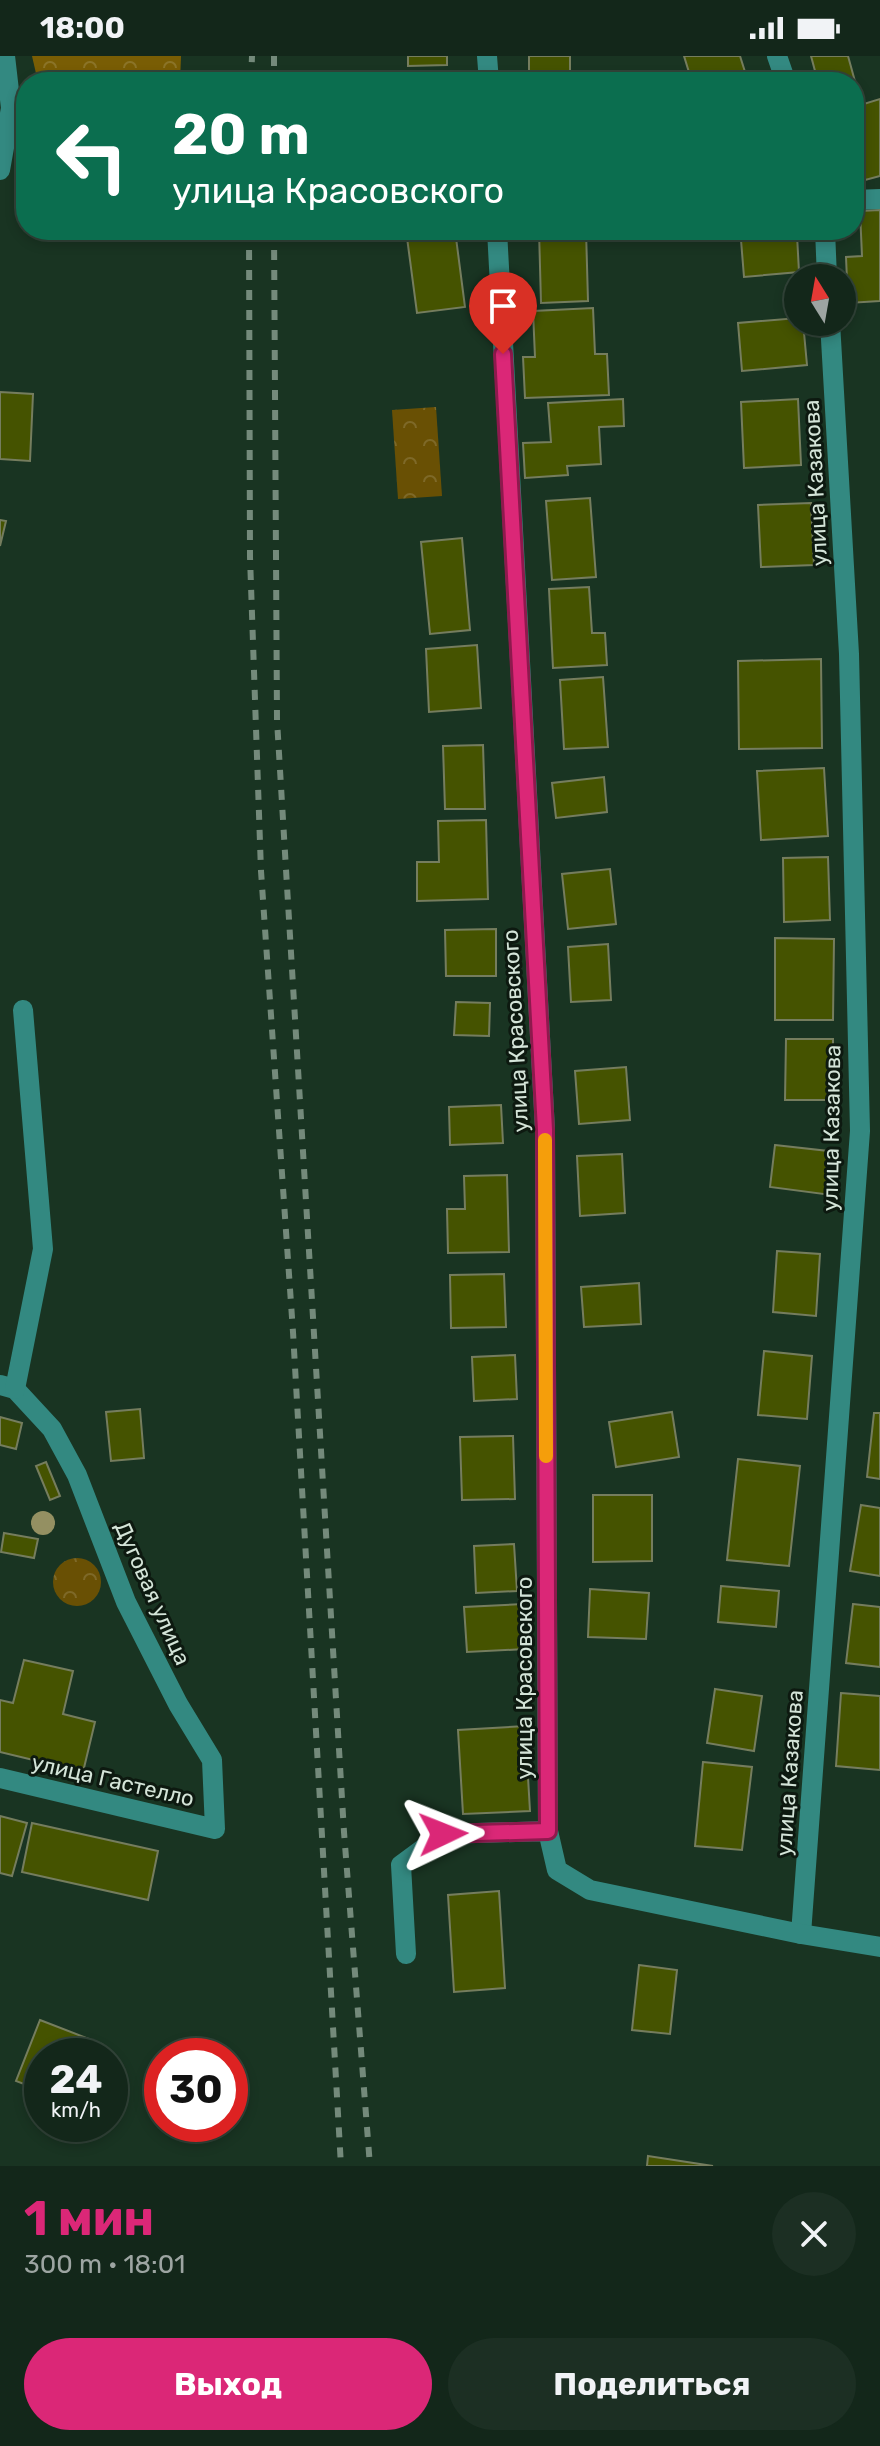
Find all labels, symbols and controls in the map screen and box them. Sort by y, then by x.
text: 18:00 [40,10,125,46]
text: 20 m [172,102,310,168]
icon: left [40,104,144,208]
text: улица Красовского [172,169,504,212]
north arrow [784,264,856,336]
map controls [784,264,856,336]
pin [469,272,537,354]
icon: arrive [481,284,525,328]
street label: улица Казакова [798,399,833,567]
street label: улица Красовского [497,929,534,1133]
street label: улица Казакова [817,1044,846,1212]
street label: Дуговая улица [109,1517,196,1669]
street label: улица Красовского [511,1576,538,1780]
street label: улица Казакова [770,1689,809,1857]
street label: улица Гастелло [29,1749,197,1812]
position arrow [401,1792,485,1876]
speed limit sign: 30 [144,2038,248,2142]
text: 24 [49,2056,103,2103]
text: km/h [51,2098,101,2122]
text: 1 мин [24,2190,154,2247]
button: close [772,2192,856,2276]
text: 300 m · 18:01 [24,2249,185,2280]
button: Выход [24,2338,432,2430]
button: Поделиться [448,2338,856,2430]

